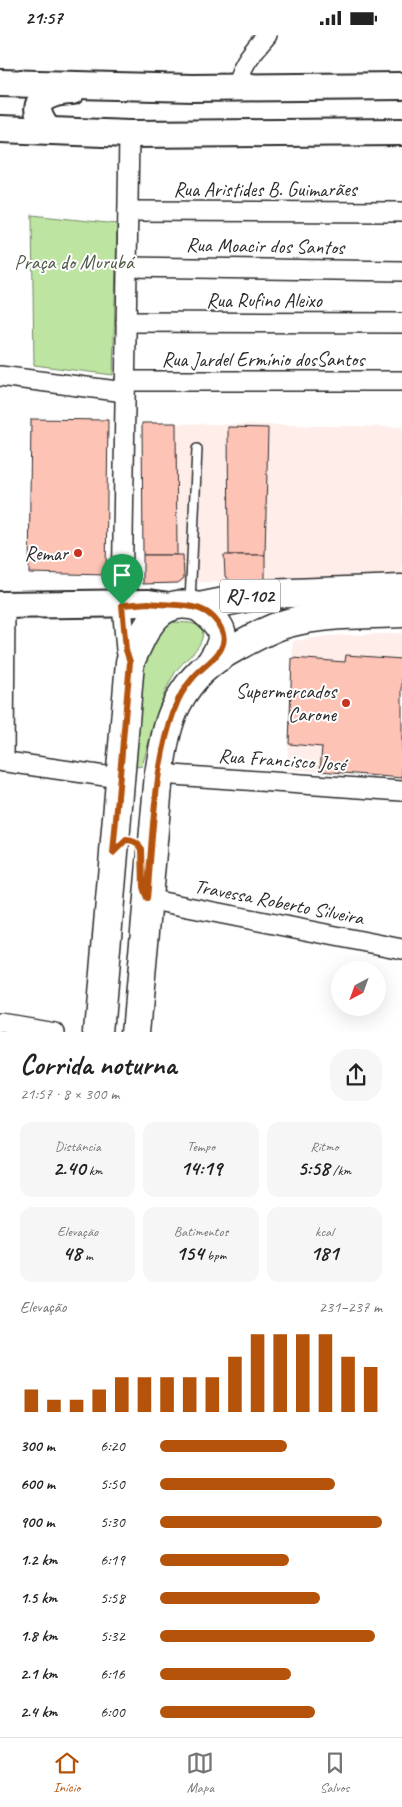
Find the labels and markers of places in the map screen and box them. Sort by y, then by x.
place label: Remar [25,541,70,566]
marker: Remar [72,547,84,559]
pin [101,554,143,605]
place label: Supermercados Carone [236,679,338,727]
marker: Supermercados Carone [340,697,352,709]

